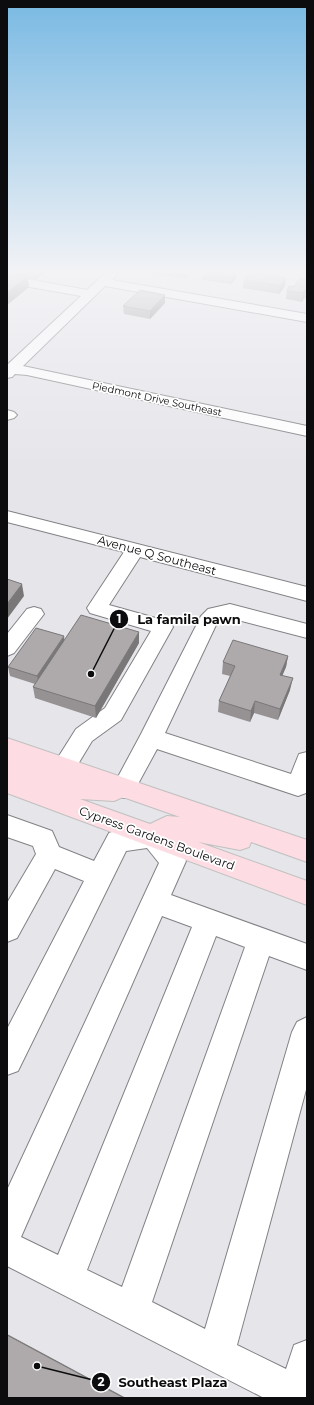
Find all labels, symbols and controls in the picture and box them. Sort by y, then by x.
street label: Piedmont Drive Southeast [91,379,223,419]
street label: Avenue Q Southeast [96,532,218,578]
callout: La famila pawn [109,606,248,631]
text: 1 [117,611,121,626]
text: La famila pawn [137,611,241,627]
street label: Cypress Gardens Boulevard [77,803,237,873]
callout: Southeast Plaza [91,1370,236,1395]
text: 2 [97,1374,105,1389]
text: Southeast Plaza [118,1374,228,1390]

